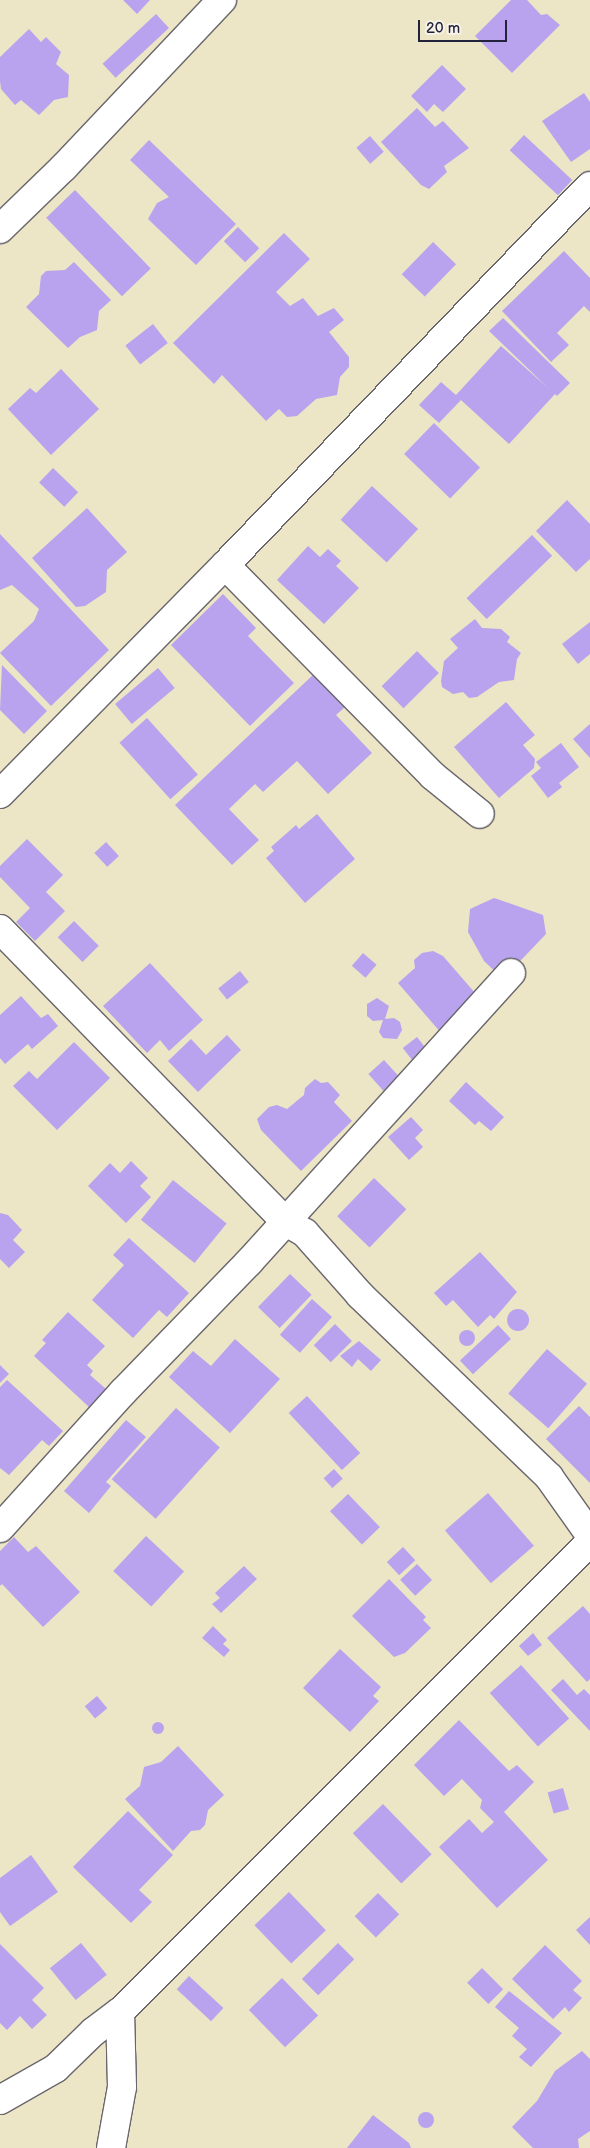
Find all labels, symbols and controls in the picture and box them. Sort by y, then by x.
scale bar [420,10,509,42]
text: 20 m [426,19,460,38]

